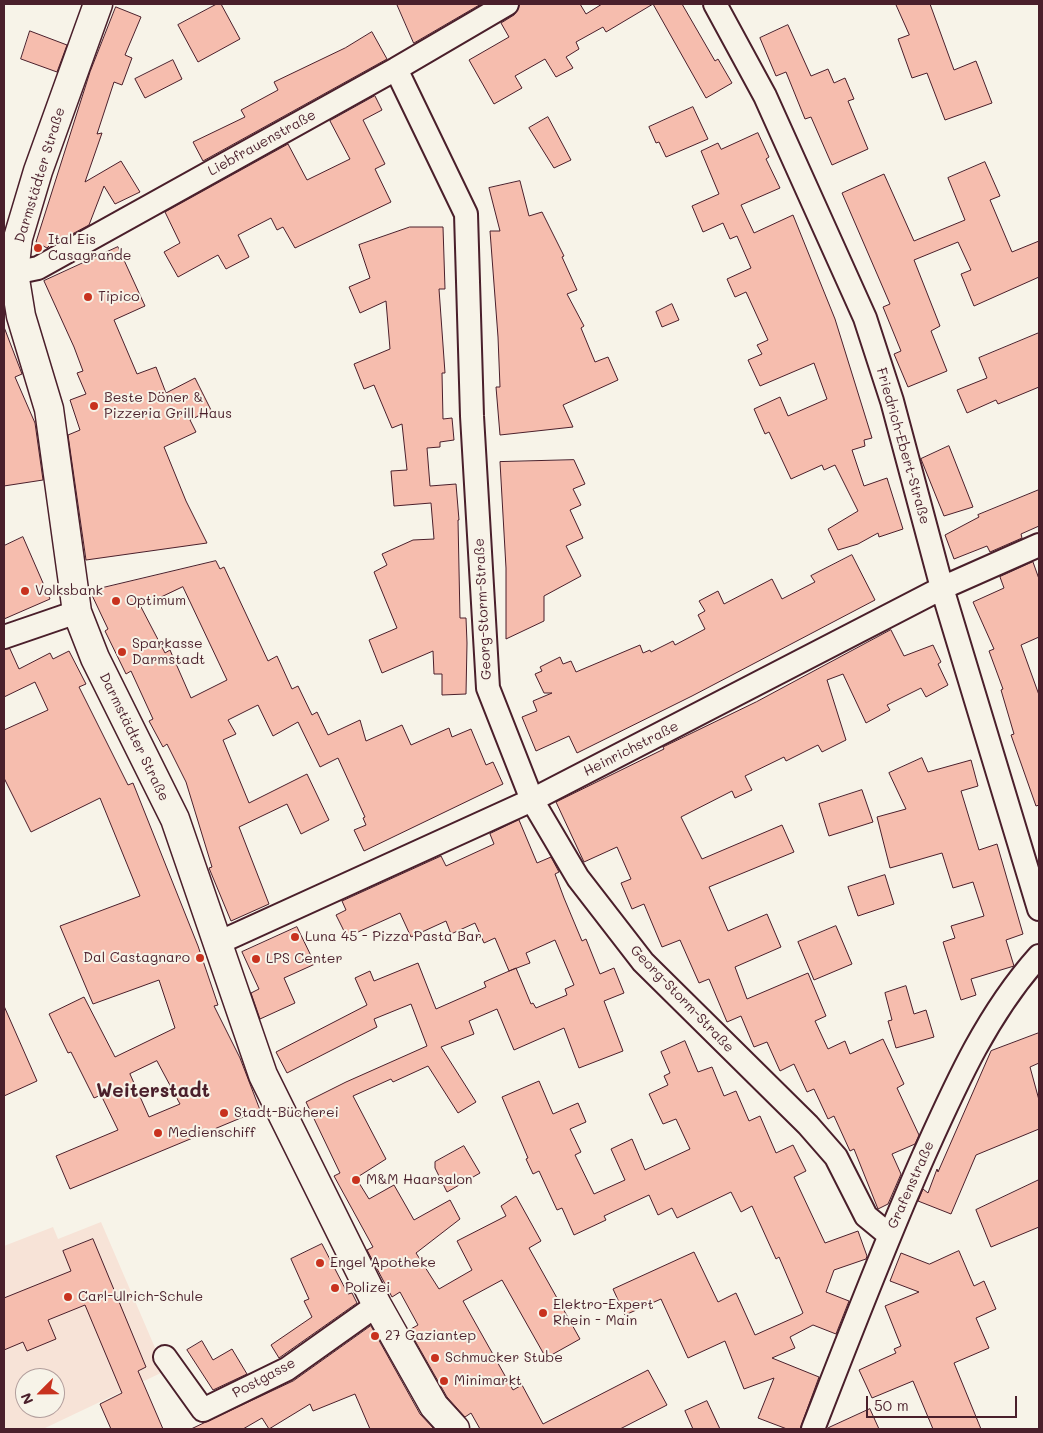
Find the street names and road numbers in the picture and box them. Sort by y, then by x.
street label: Darmstädter Straße [11,105,69,245]
street label: Liebfrauenstraße [205,106,319,180]
street label: Friedrich-Ebert-Straße [873,366,933,526]
street label: Georg-Storm-Straße [471,538,495,680]
street label: Darmstädter Straße [96,670,172,804]
street label: Heinrichstraße [581,718,681,780]
street label: Georg-Storm-Straße [627,942,737,1056]
street label: Grafenstraße [884,1139,938,1231]
street label: Postgasse [230,1354,298,1402]

